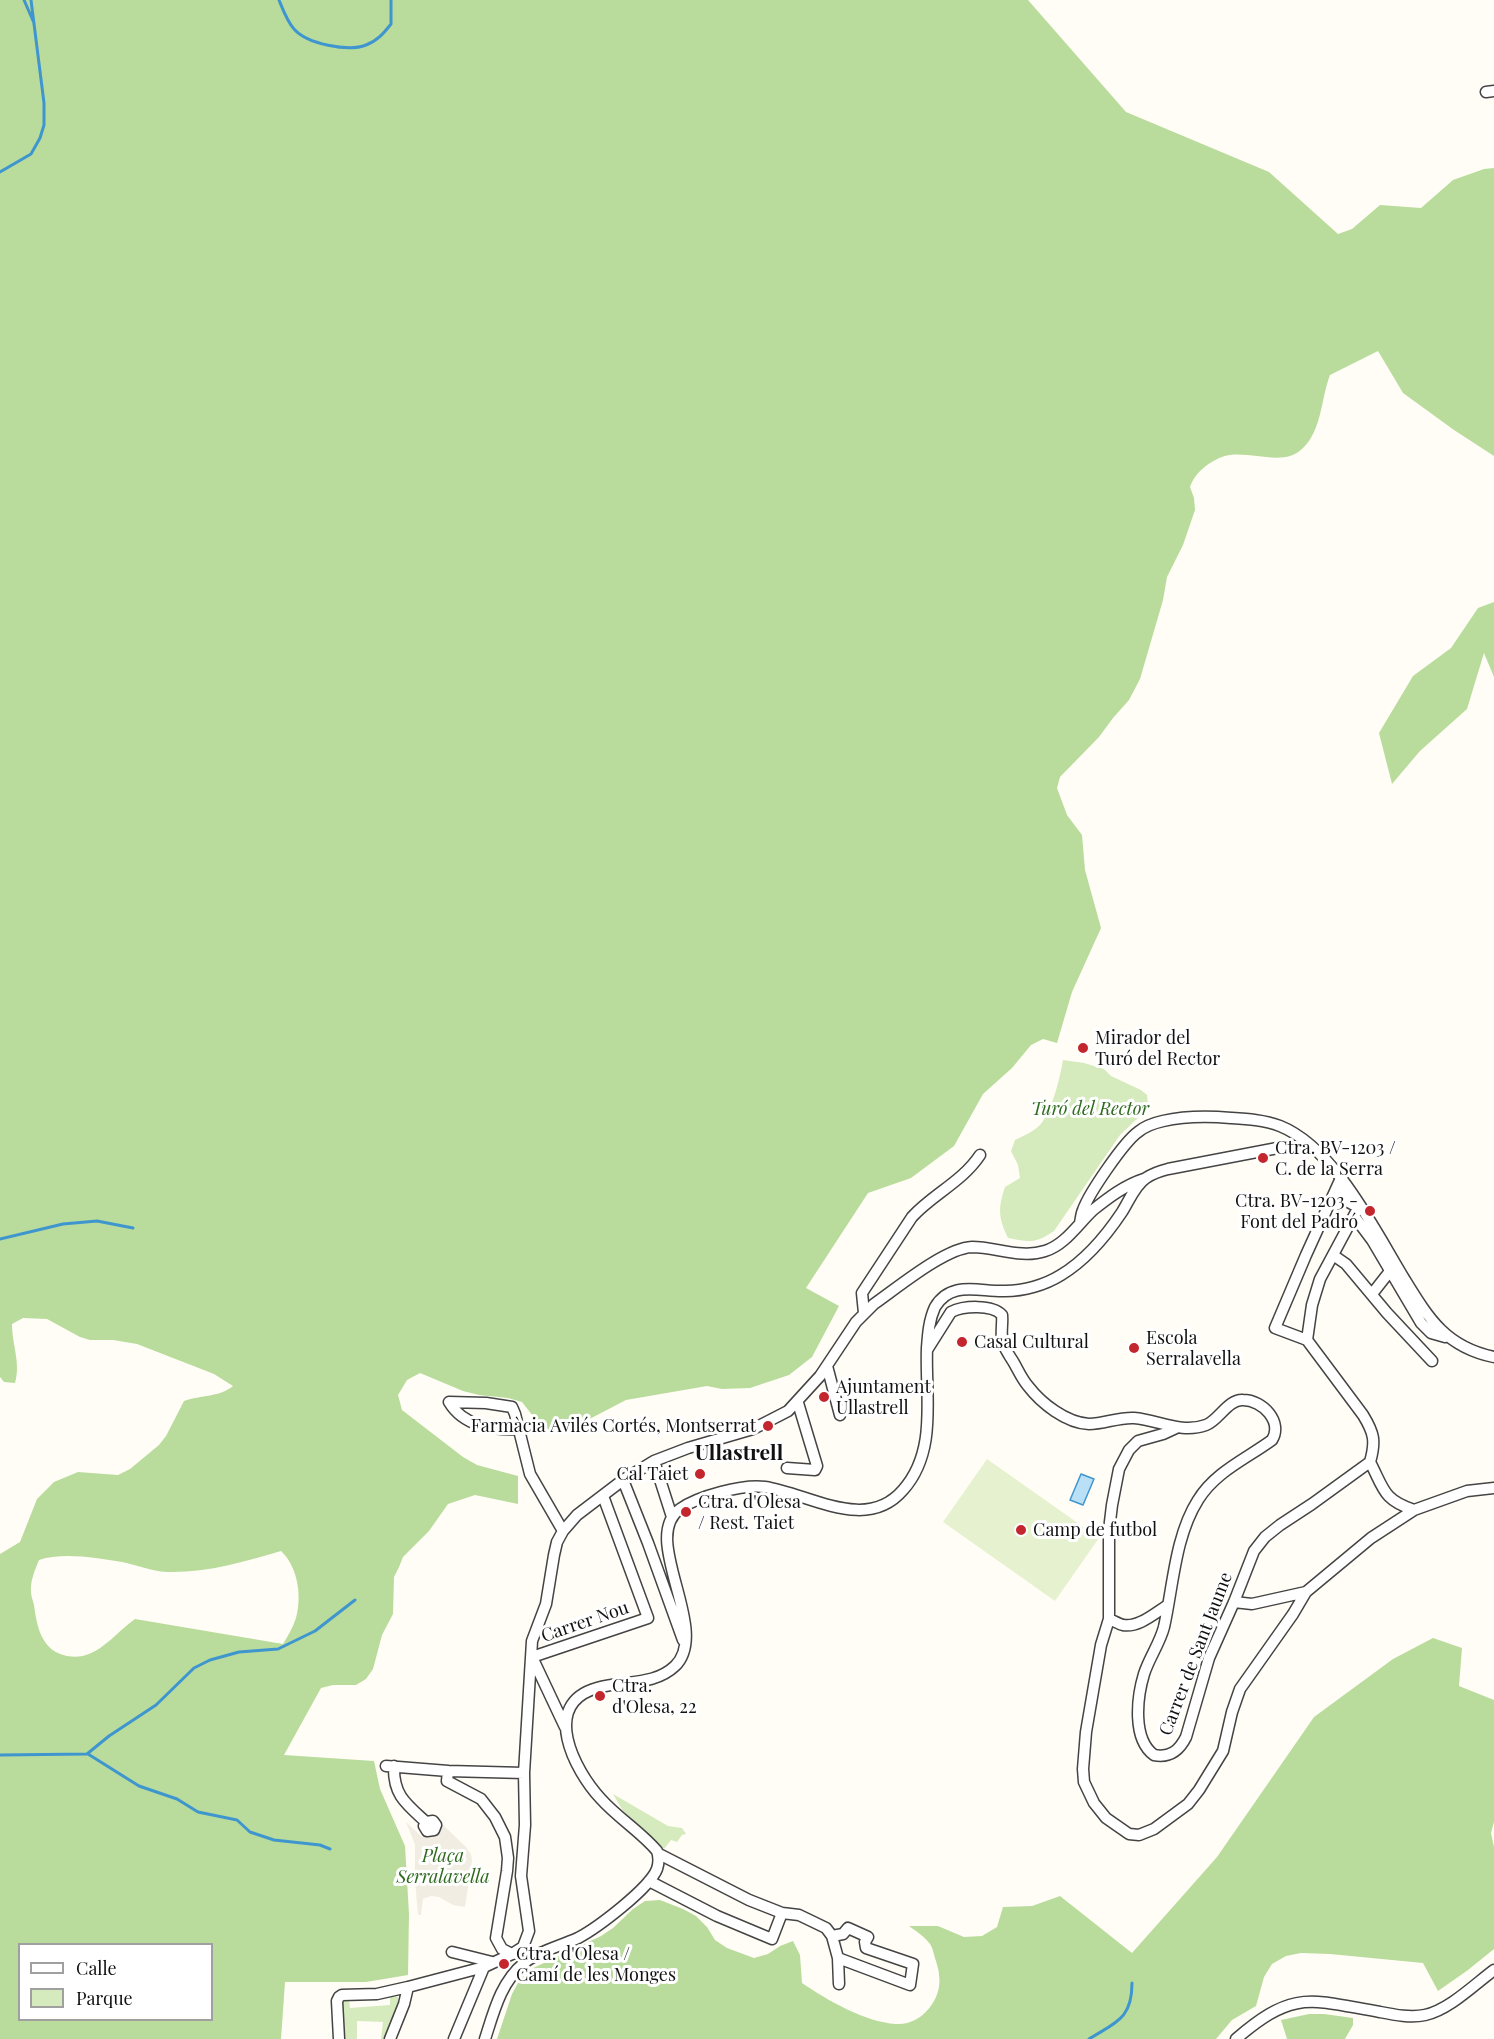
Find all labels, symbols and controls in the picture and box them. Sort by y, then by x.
place label: Mirador del Turó del Rector [1095,1027,1220,1070]
marker: Mirador del Turó del Rector [1076,1041,1090,1055]
park label: Turó del Rector [1031,1098,1149,1120]
place label: Ctra. BV-1203 / C. de la Serra [1275,1137,1396,1180]
marker: Ctra. BV-1203 / C. de la Serra [1256,1151,1270,1165]
place label: Ctra. BV-1203 - Font del Padró [1235,1190,1358,1232]
marker: Ctra. BV-1203 - Font del Padró [1363,1204,1377,1218]
place label: Escola Serralavella [1146,1327,1241,1370]
place label: Casal Cultural [974,1331,1089,1353]
marker: Casal Cultural [955,1335,969,1349]
marker: Escola Serralavella [1127,1341,1141,1355]
place label: Ajuntament Ullastrell [836,1376,931,1418]
marker: Ajuntament Ullastrell [817,1390,831,1404]
place label: Farmàcia Avilés Cortés, Montserrat [471,1415,756,1437]
marker: Farmàcia Avilés Cortés, Montserrat [761,1419,775,1433]
district label: Ullastrell [695,1440,783,1466]
place label: Cal Taiet [616,1463,688,1485]
marker: Cal Taiet [693,1467,707,1481]
place label: Ctra. d'Olesa / Rest. Taiet [698,1491,801,1534]
marker: Ctra. d'Olesa / Rest. Taiet [679,1505,693,1519]
place label: Camp de futbol [1033,1519,1157,1541]
marker: Camp de futbol [1014,1523,1028,1537]
street label: Carrer de Sant Jaume [1155,1569,1237,1739]
street label: Carrer Nou [538,1597,632,1647]
place label: Ctra. d'Olesa, 22 [612,1675,697,1718]
marker: Ctra. d'Olesa, 22 [593,1689,607,1703]
park label: Plaça Serralavella [396,1845,490,1888]
legend [18,1943,213,2021]
place label: Ctra. d'Olesa / Camí de les Monges [516,1943,676,1986]
text: Calle [76,1956,117,1980]
marker: Ctra. d'Olesa / Camí de les Monges [497,1957,511,1971]
text: Parque [76,1986,133,2010]

